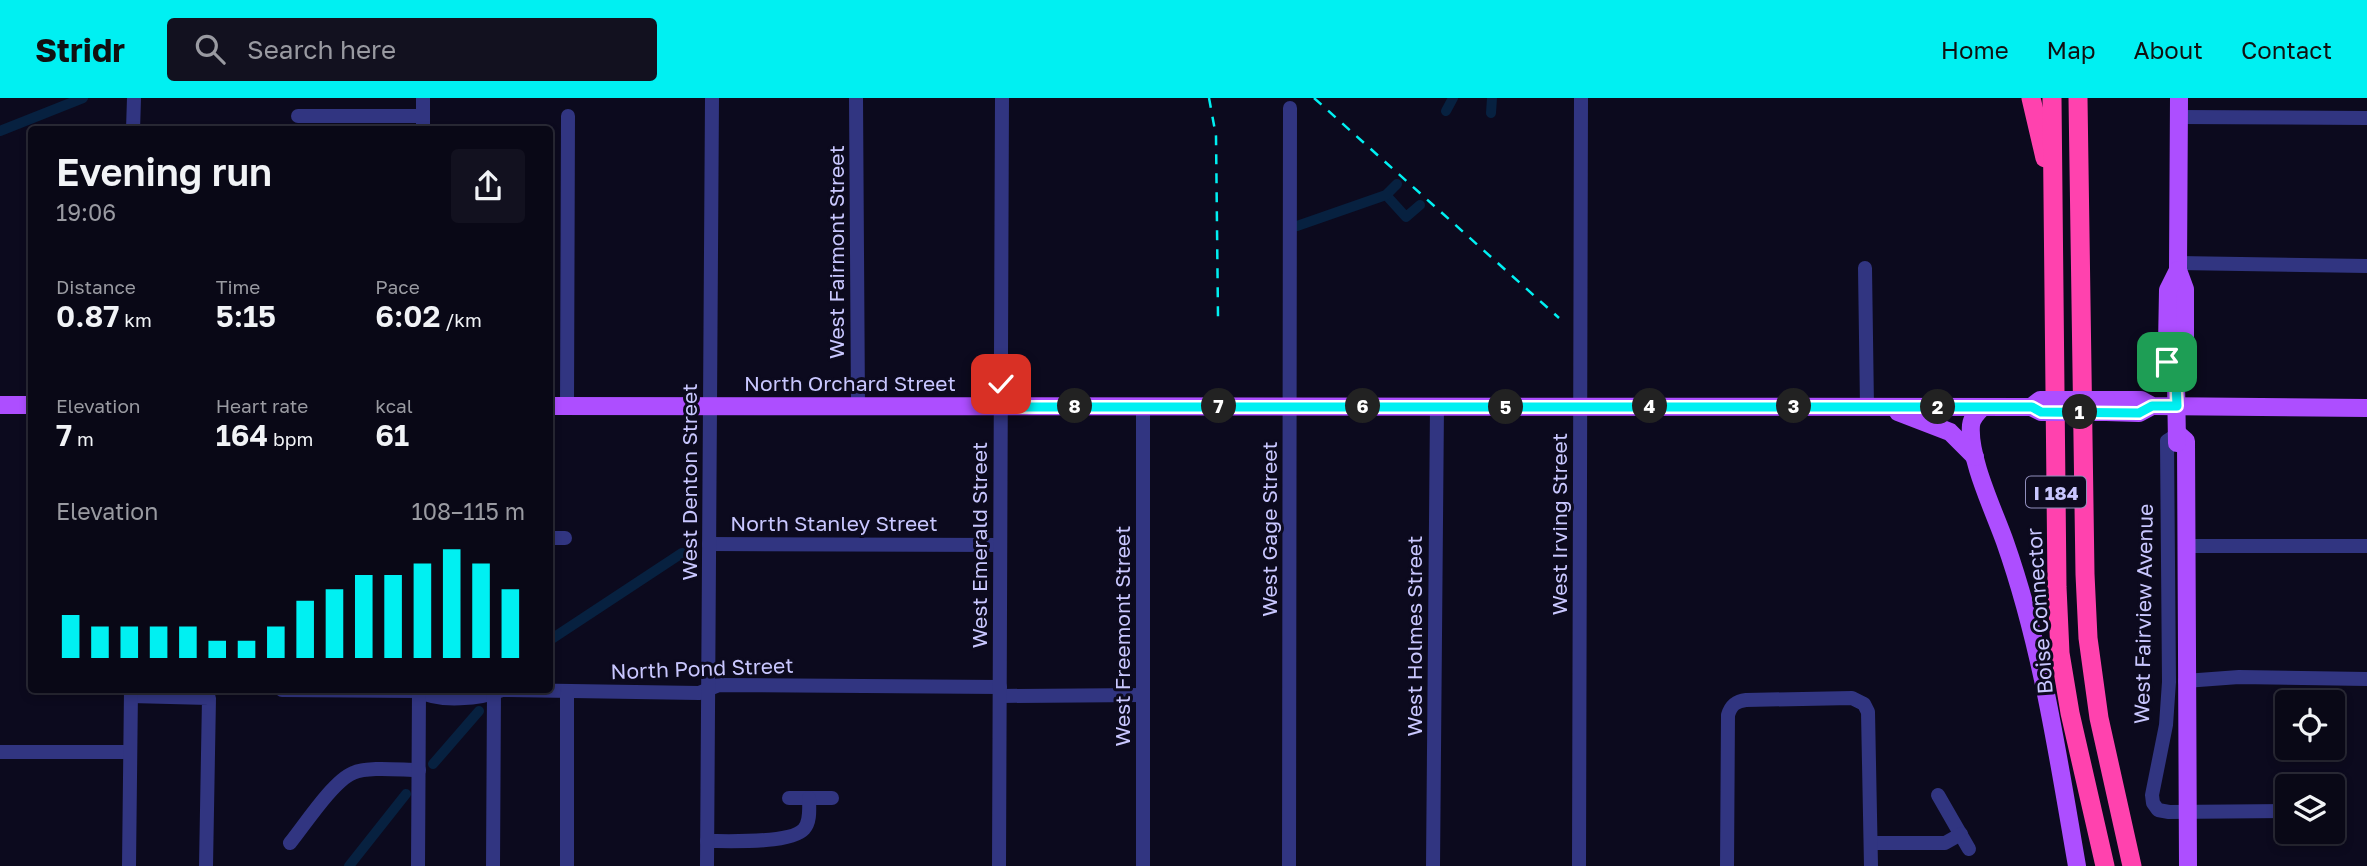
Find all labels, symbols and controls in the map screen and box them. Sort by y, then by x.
search box [167,18,657,81]
text: Stridr [35,30,125,69]
icon: search [191,30,229,68]
text: Search here [247,34,396,65]
text: Home [1941,35,2009,64]
text: Map [2047,35,2096,64]
text: About [2134,35,2203,64]
text: Contact [2241,35,2332,64]
street label: West Fairmont Street [823,145,849,359]
text: Evening run [56,149,272,194]
button: share [451,149,525,223]
text: 19:06 [56,198,116,226]
text: Distance [56,275,136,298]
text: Time [216,275,260,298]
text: Pace [375,275,420,298]
text: 0.87 [56,298,120,334]
text: 5:15 [216,298,276,334]
text: 6:02 [375,298,441,334]
text: km [120,308,152,331]
text: /km [441,308,482,331]
pin [2137,332,2197,392]
icon: arrive [2148,343,2186,381]
pin [971,354,1031,414]
icon: check [982,365,1020,403]
street label: North Orchard Street [744,370,956,396]
street label: West Denton Street [676,383,702,581]
pin: 8 [1058,388,1092,424]
pin: 7 [1202,388,1236,424]
pin: 6 [1346,388,1380,424]
pin: 4 [1632,388,1668,424]
pin: 3 [1776,388,1812,424]
pin: 5 [1488,390,1524,424]
pin: 2 [1920,390,1955,424]
text: Elevation [56,394,141,417]
text: Heart rate [216,394,308,417]
text: kcal [375,394,413,417]
text: 8 [1068,394,1081,417]
text: 7 [1213,394,1224,417]
text: 6 [1356,394,1369,417]
text: 4 [1644,394,1655,417]
text: 3 [1788,394,1799,417]
pin: 1 [2062,394,2098,430]
text: 5 [1500,395,1511,418]
text: 2 [1932,395,1943,418]
text: 1 [2075,400,2084,423]
text: 7 [56,417,72,453]
text: 164 [216,417,268,453]
text: 61 [375,417,409,453]
text: m [72,427,94,450]
text: bpm [268,427,313,450]
street label: West Irving Street [1546,433,1572,615]
street label: West Gage Street [1256,441,1282,617]
street label: West Emerald Street [966,442,992,648]
road number: I 184 [2026,476,2086,508]
text: Elevation [56,497,158,525]
text: 108–115 m [412,497,525,525]
street label: West Fairview Avenue [2128,504,2158,724]
street label: North Stanley Street [730,510,938,536]
street label: West Freemont Street [1109,526,1135,746]
street label: Boise Connector [2020,527,2058,695]
street label: West Holmes Street [1401,536,1427,736]
street label: North Pond Street [610,652,794,684]
map controls [2275,690,2345,844]
button: locate [2275,690,2345,760]
button: layers [2275,774,2345,844]

